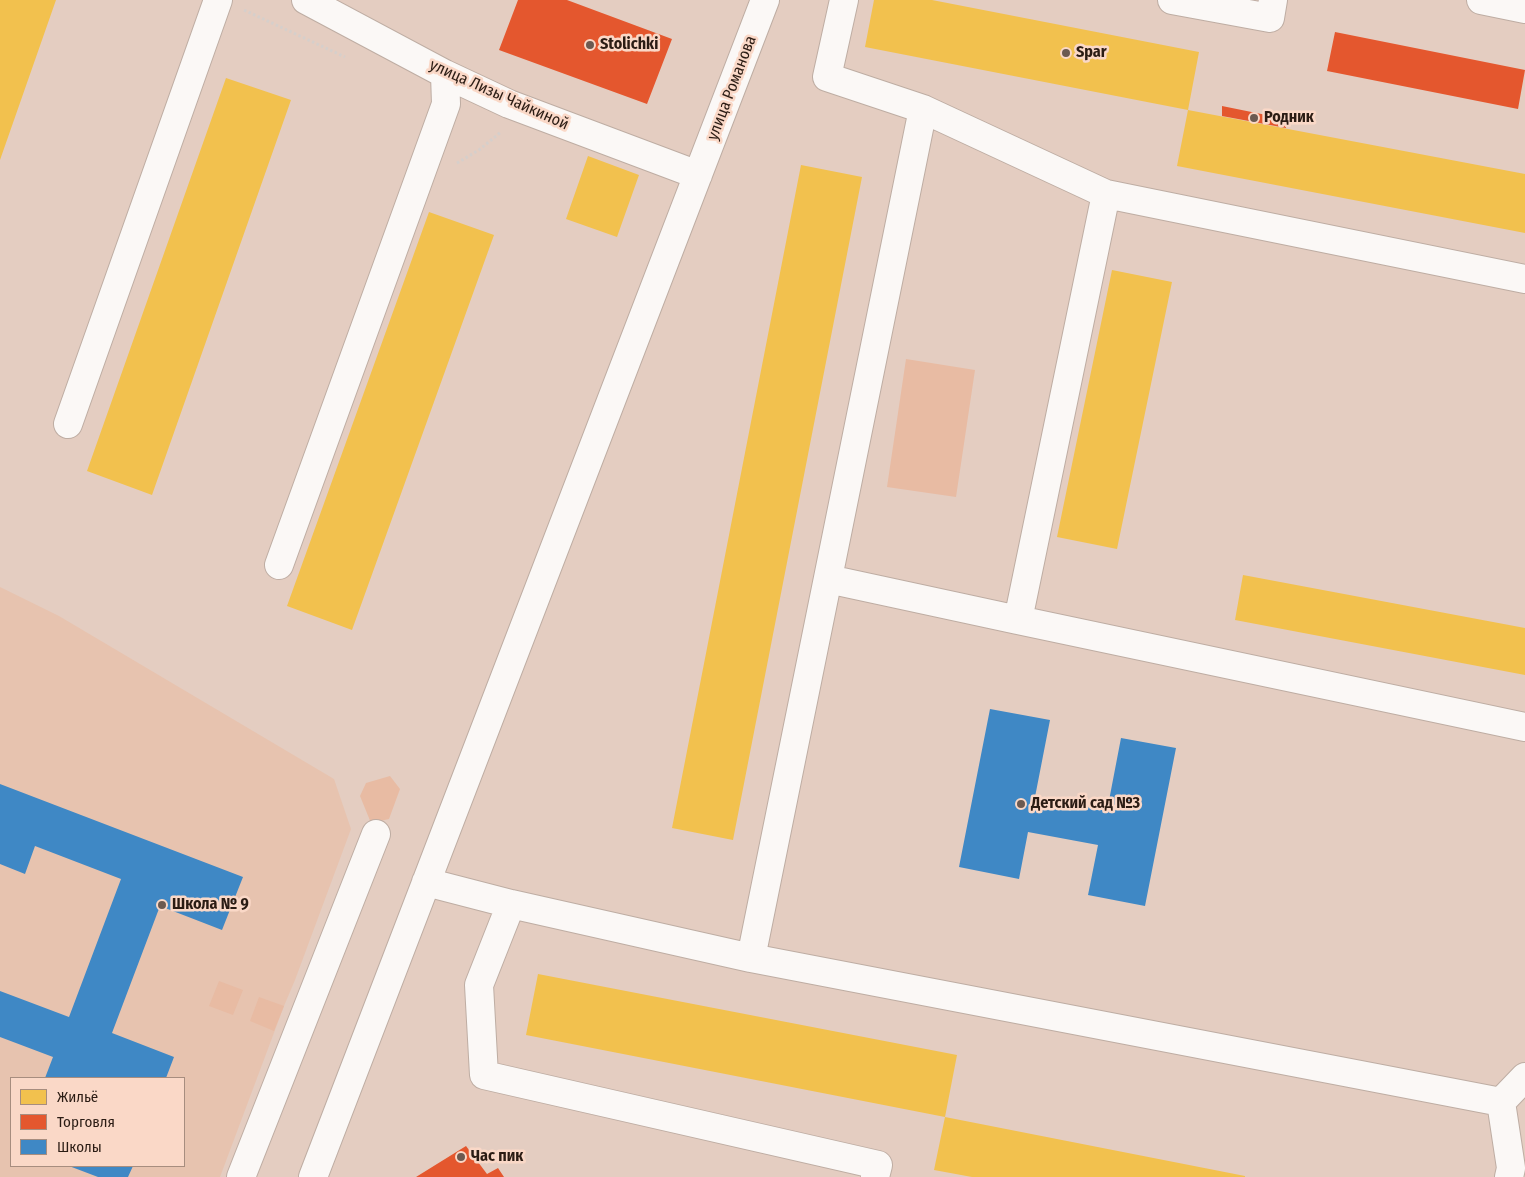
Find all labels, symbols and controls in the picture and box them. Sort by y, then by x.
street label: улица Романова [703,33,761,143]
place label: Stolichki [600,35,658,55]
marker: Stolichki [584,39,596,51]
place label: Spar [1076,43,1107,63]
marker: Spar [1060,47,1072,59]
street label: улица Лизы Чайкиной [426,56,572,134]
place label: Родник [1264,108,1314,128]
marker: Родник [1248,112,1260,124]
place label: Детский сад №3 [1031,794,1140,814]
marker: Детский сад №3 [1015,798,1027,810]
place label: Школа № 9 [172,895,249,915]
marker: Школа № 9 [156,899,168,911]
legend [10,1077,185,1167]
text: Жильё [57,1088,98,1106]
text: Торговля [57,1113,115,1131]
text: Школы [57,1138,102,1156]
place label: Час пик [471,1147,523,1167]
marker: Час пик [455,1151,467,1163]

